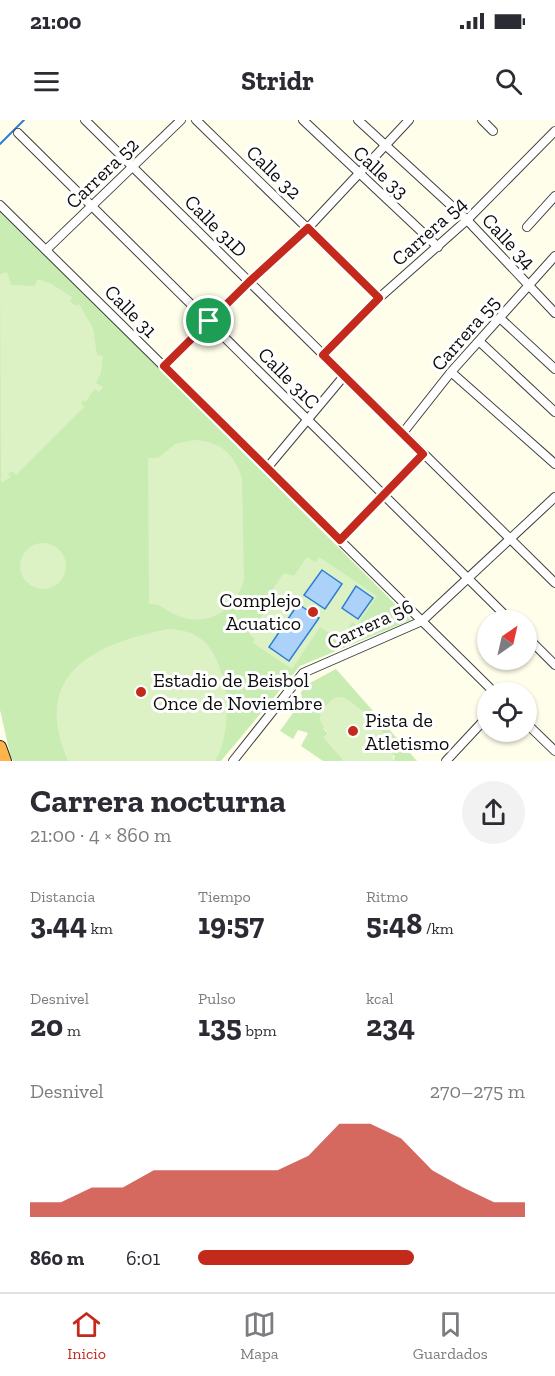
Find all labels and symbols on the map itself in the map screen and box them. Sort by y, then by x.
street label: Carrera 52 [61,132,143,214]
street label: Calle 32 [241,140,307,204]
street label: Calle 33 [348,140,414,204]
street label: Calle 31D [180,190,252,262]
street label: Carrera 54 [387,191,472,271]
street label: Calle 34 [477,208,541,274]
street label: Calle 31 [100,280,163,343]
street label: Carrera 55 [426,290,504,376]
pin [183,295,234,346]
street label: Calle 31C [253,342,325,414]
place label: Complejo Acuatico [220,588,301,635]
street label: Carrera 56 [323,594,417,654]
marker: Complejo Acuatico [306,605,320,619]
north arrow [477,610,537,670]
place label: Estadio de Beisbol Once de Noviembre [153,668,322,715]
marker: Estadio de Beisbol Once de Noviembre [134,685,148,699]
place label: Pista de Atletismo [365,708,449,755]
marker: Pista de Atletismo [346,724,360,738]

